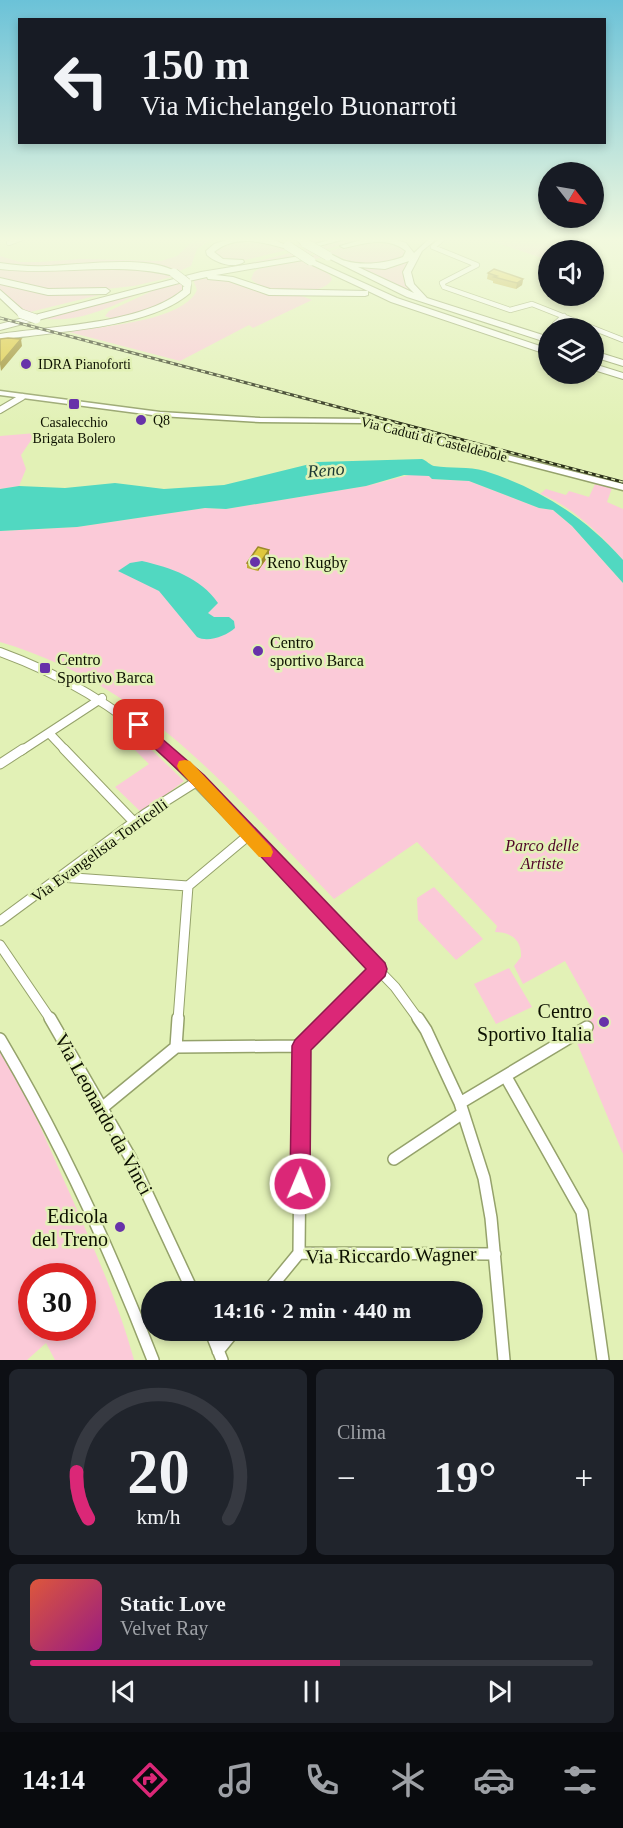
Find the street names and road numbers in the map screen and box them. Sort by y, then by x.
street label: Via Caduti di Casteldebole [359,414,509,465]
street label: Via Evangelista Torricelli [28,795,172,906]
street label: Via Leonardo da Vinci [50,1029,158,1199]
street label: Via Riccardo Wagner [305,1243,477,1268]

